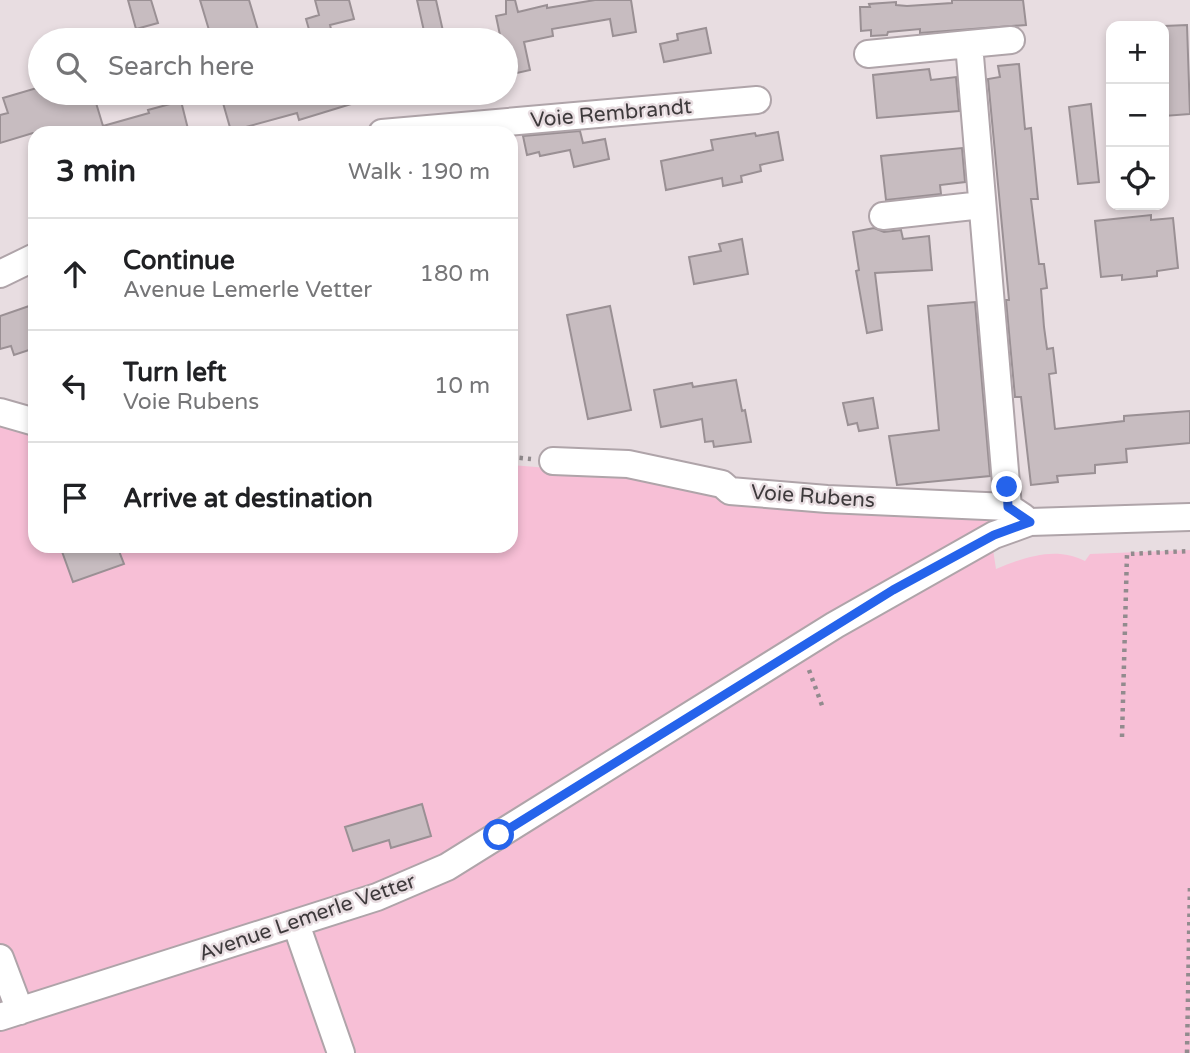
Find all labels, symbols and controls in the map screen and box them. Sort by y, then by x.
map controls [1106,21,1169,210]
button: + [1106,21,1169,84]
search box [28,28,518,105]
icon: search [52,48,90,86]
text: Search here [108,51,254,82]
button: − [1106,84,1169,147]
street label: Voie Rembrandt [529,94,693,133]
button: locate [1106,147,1169,210]
text: 3 min [56,153,136,190]
text: Walk · 190 m [348,158,490,186]
text: Continue [123,245,235,276]
icon: ahead [56,255,94,293]
text: 180 m [420,260,490,288]
text: Avenue Lemerle Vetter [123,276,372,304]
text: Turn left [123,357,226,388]
icon: left [56,367,94,405]
text: 10 m [434,372,490,400]
text: Voie Rubens [123,388,259,416]
route end [991,471,1022,502]
icon: arrive [56,479,94,517]
street label: Voie Rubens [750,480,876,513]
text: Arrive at destination [123,483,373,514]
route start [483,819,514,850]
street label: Avenue Lemerle Vetter [196,869,419,966]

